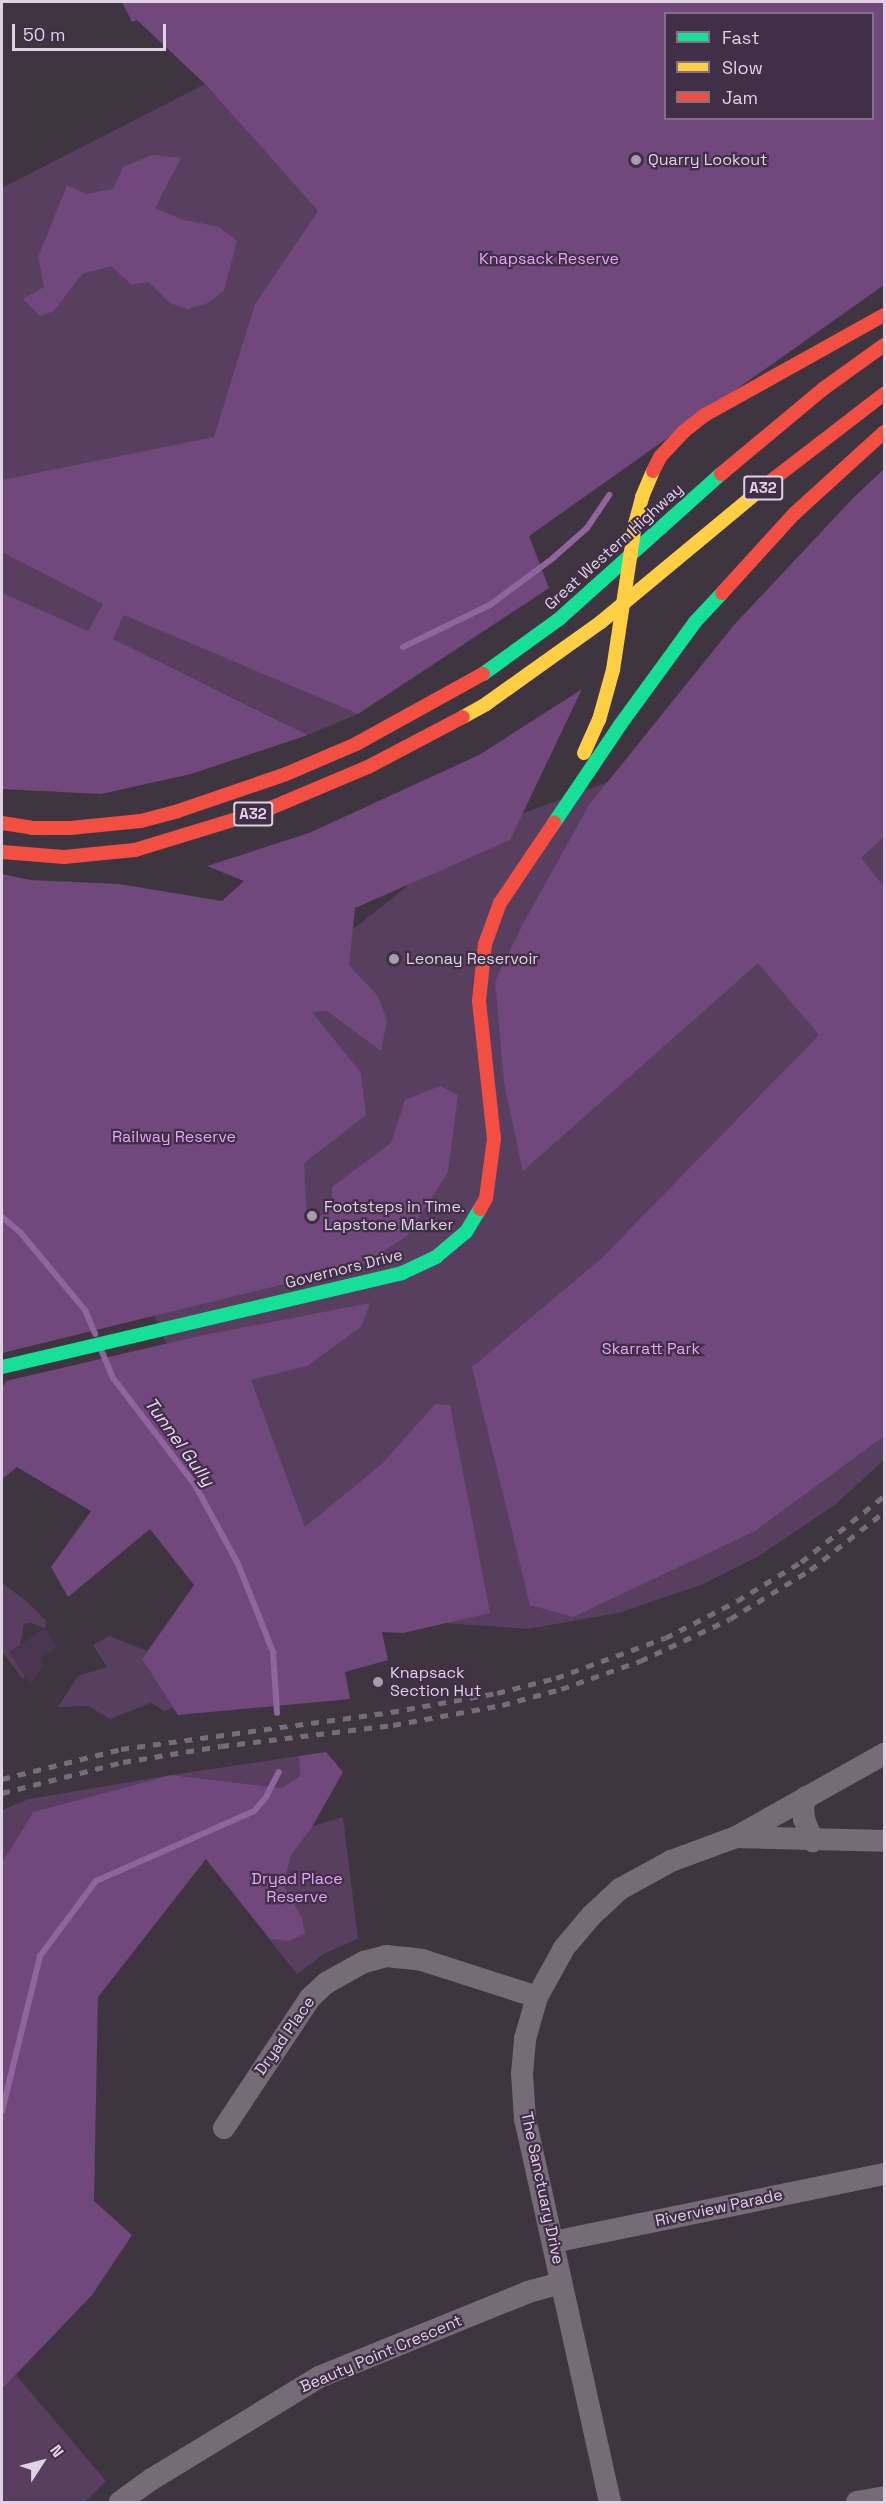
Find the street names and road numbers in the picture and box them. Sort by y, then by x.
road number: A32 [742,476,784,500]
street label: Great Western Highway [541,480,687,614]
road number: A32 [232,802,274,826]
street label: Governors Drive [283,1245,405,1293]
street label: Dryad Place [251,1993,319,2079]
street label: The Sanctuary Drive [516,2110,568,2266]
street label: Riverview Parade [654,2185,784,2231]
street label: Beauty Point Crescent [297,2311,465,2397]

